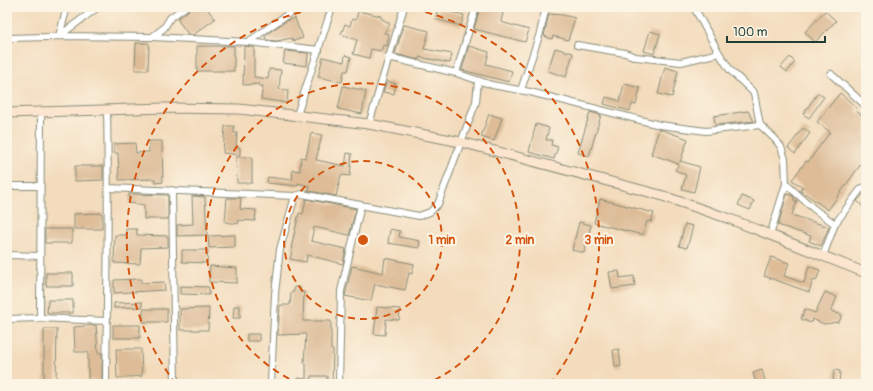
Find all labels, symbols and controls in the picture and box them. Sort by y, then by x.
scale bar [727,18,825,44]
text: 100 m [733,25,768,40]
centre of rings [356,233,370,247]
text: 1 min [429,233,456,248]
text: 2 min [506,233,535,248]
text: 3 min [585,233,614,248]

